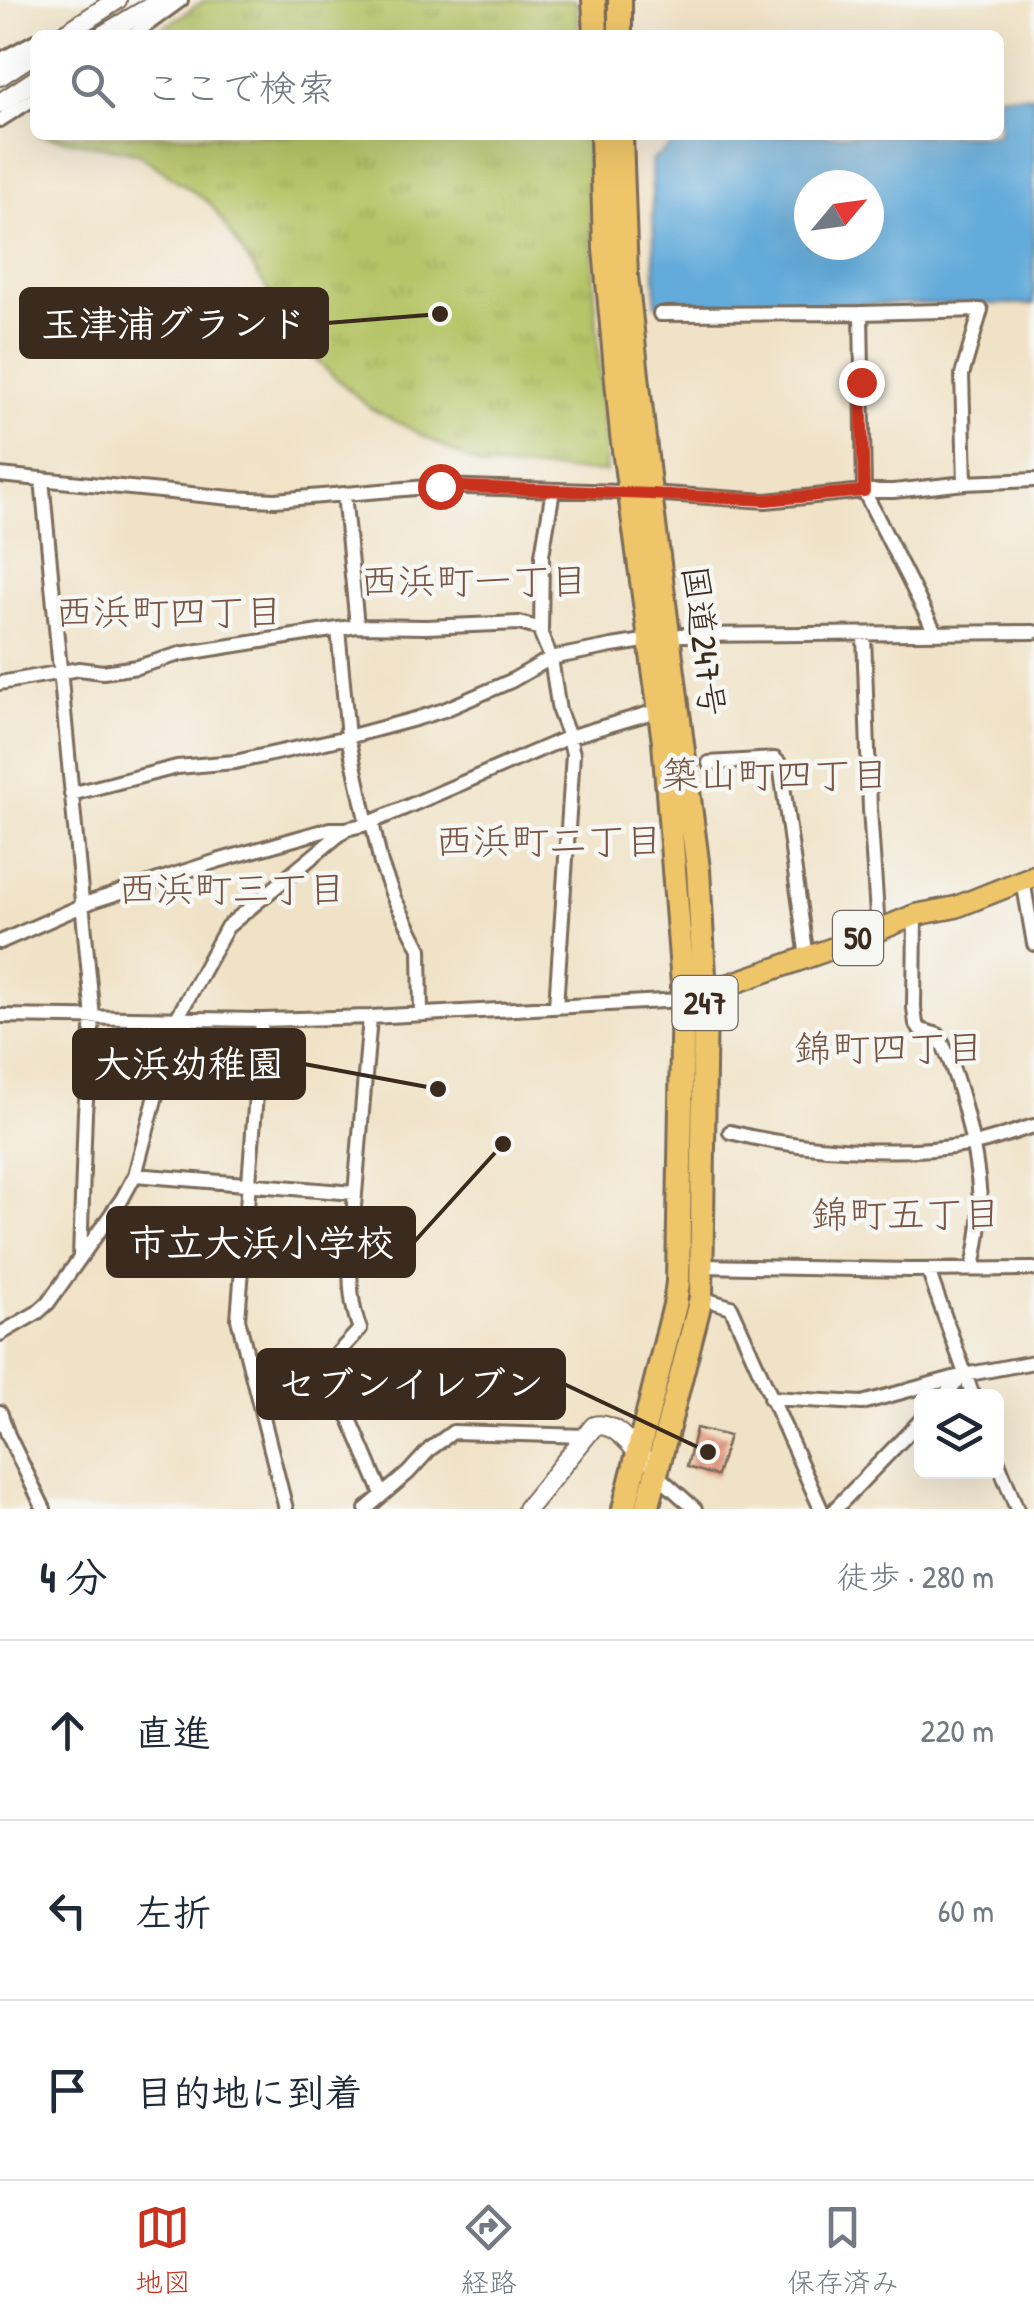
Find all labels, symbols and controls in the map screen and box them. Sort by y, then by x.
search box [30,30,1004,140]
icon: search [65,58,120,113]
text: ここで検索 [145,61,335,113]
north arrow [794,170,884,260]
callout: 玉津浦グランド [21,289,327,357]
text: 玉津浦グランド [41,297,307,349]
route end [839,360,885,406]
route start [418,464,464,510]
district label: 西浜町一丁目 [360,554,588,606]
street label: 国道247号 [672,563,737,719]
district label: 西浜町四丁目 [55,585,283,637]
district label: 築山町四丁目 [661,748,889,800]
district label: 西浜町二丁目 [435,814,663,866]
district label: 西浜町三丁目 [118,862,346,914]
road number: 50 [833,911,883,965]
road number: 247 [672,976,738,1030]
district label: 錦町四丁目 [794,1021,984,1073]
callout: 大浜幼稚園 [74,1030,304,1098]
text: 大浜幼稚園 [94,1037,284,1089]
district label: 錦町五丁目 [811,1187,1001,1239]
callout: 市立大浜小学校 [108,1208,414,1276]
text: 市立大浜小学校 [128,1216,394,1268]
callout: セブンイレブン [258,1350,564,1418]
text: セブンイレブン [278,1357,544,1409]
map controls [914,1389,1004,1479]
button: layers [914,1389,1004,1479]
text: 4 分 [40,1548,107,1605]
text: 徒歩 · 280 m [837,1555,994,1598]
icon: ahead [40,1703,95,1758]
text: 直進 [135,1706,211,1758]
text: 220 m [921,1709,994,1752]
icon: left [40,1883,95,1938]
text: 左折 [135,1886,211,1938]
text: 60 m [938,1889,994,1932]
icon: arrive [40,2063,95,2118]
text: 目的地に到着 [135,2066,363,2118]
tab: 地図 [135,2200,191,2301]
tab: 経路 [461,2200,517,2301]
tab: 保存済み [787,2200,899,2301]

